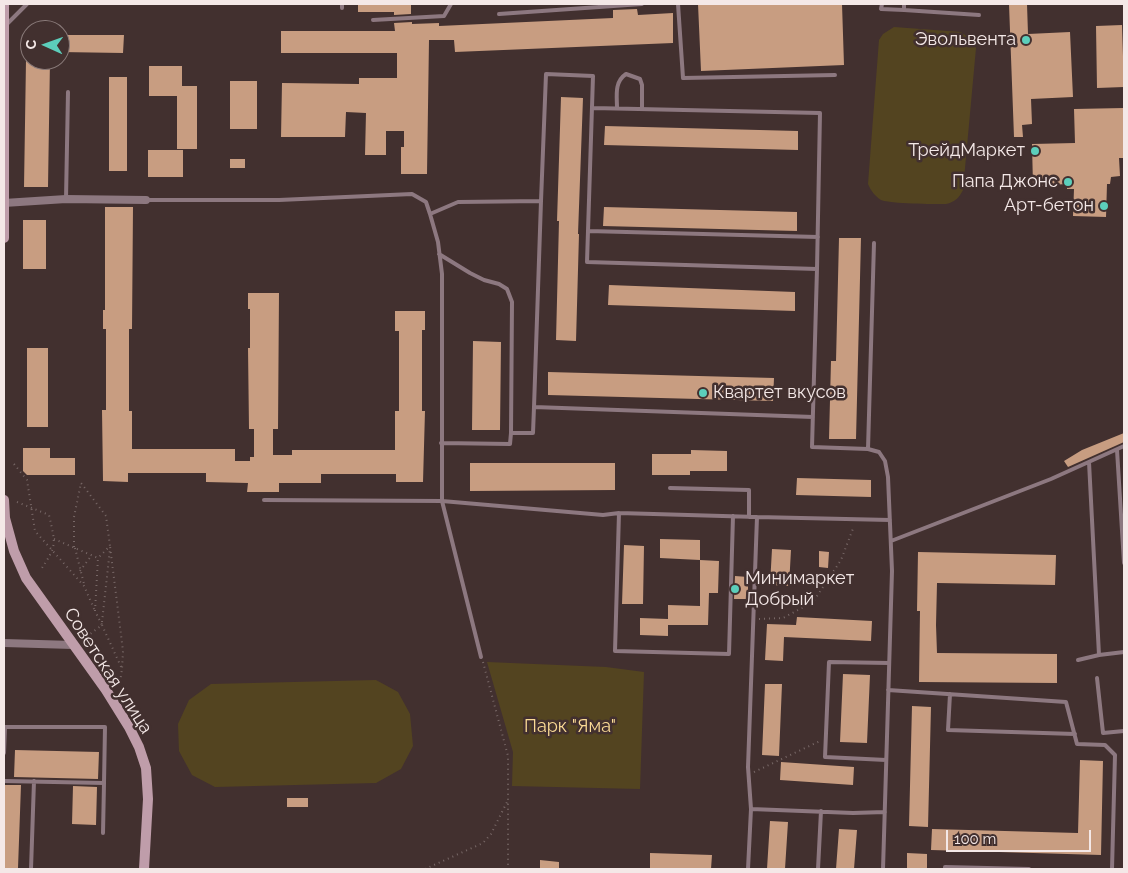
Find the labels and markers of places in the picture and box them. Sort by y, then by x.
place label: Эвольвента [915,29,1016,51]
marker: Эвольвента [1020,34,1032,46]
place label: ТрейдМаркет [908,140,1025,162]
marker: ТрейдМаркет [1029,145,1041,157]
place label: Папа Джонс [952,171,1058,193]
marker: Папа Джонс [1062,176,1074,188]
place label: Арт-бетон [1004,195,1094,217]
marker: Арт-бетон [1098,200,1110,212]
place label: Квартет вкусов [713,382,846,404]
marker: Квартет вкусов [697,387,709,399]
place label: Минимаркет Добрый [745,568,854,610]
marker: Минимаркет Добрый [729,583,741,595]

